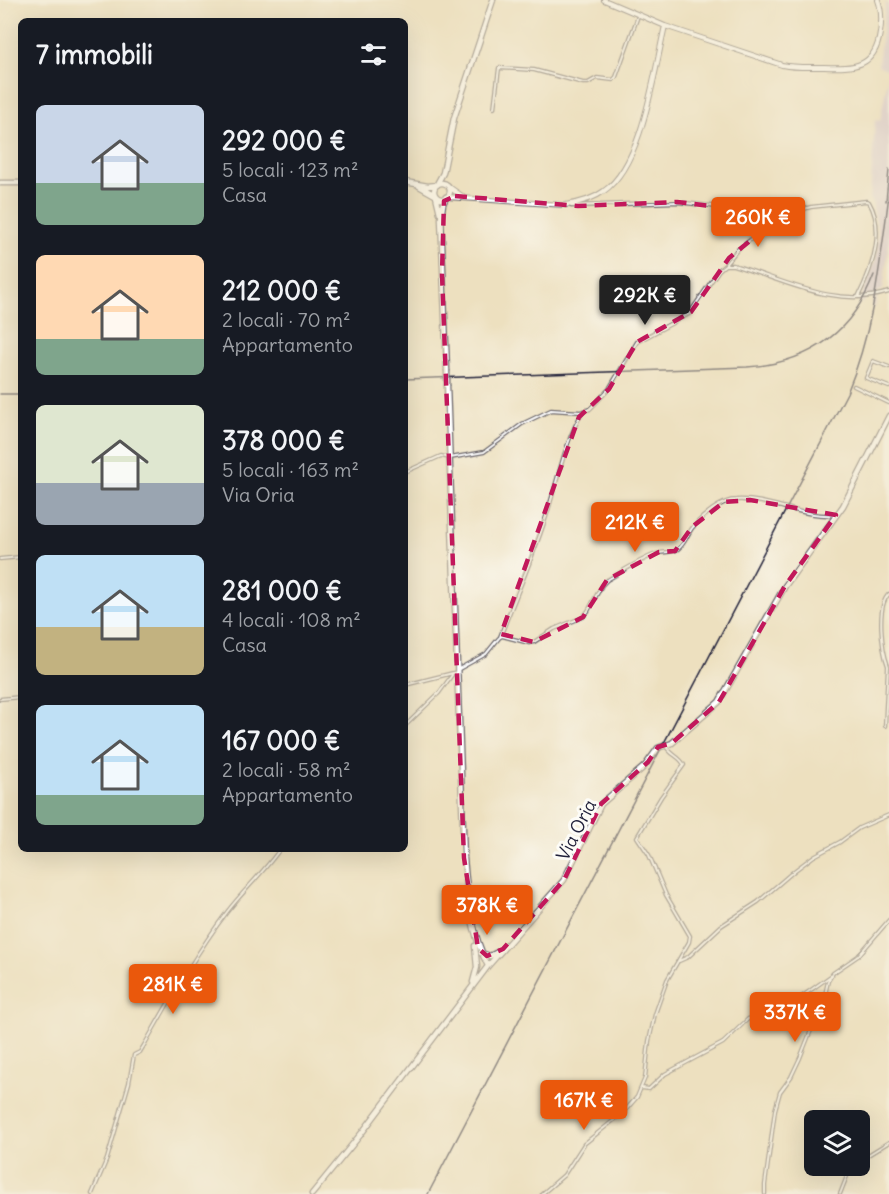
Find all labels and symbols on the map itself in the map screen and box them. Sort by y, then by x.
pin: 260K € [709,197,807,248]
pin: 292K € [596,275,694,326]
pin: 212K € [586,502,684,553]
street label: Via Oria [551,796,601,864]
pin: 378K € [438,885,536,936]
pin: 281K € [124,964,222,1015]
pin: 337K € [746,992,844,1043]
pin: 167K € [535,1080,633,1131]

